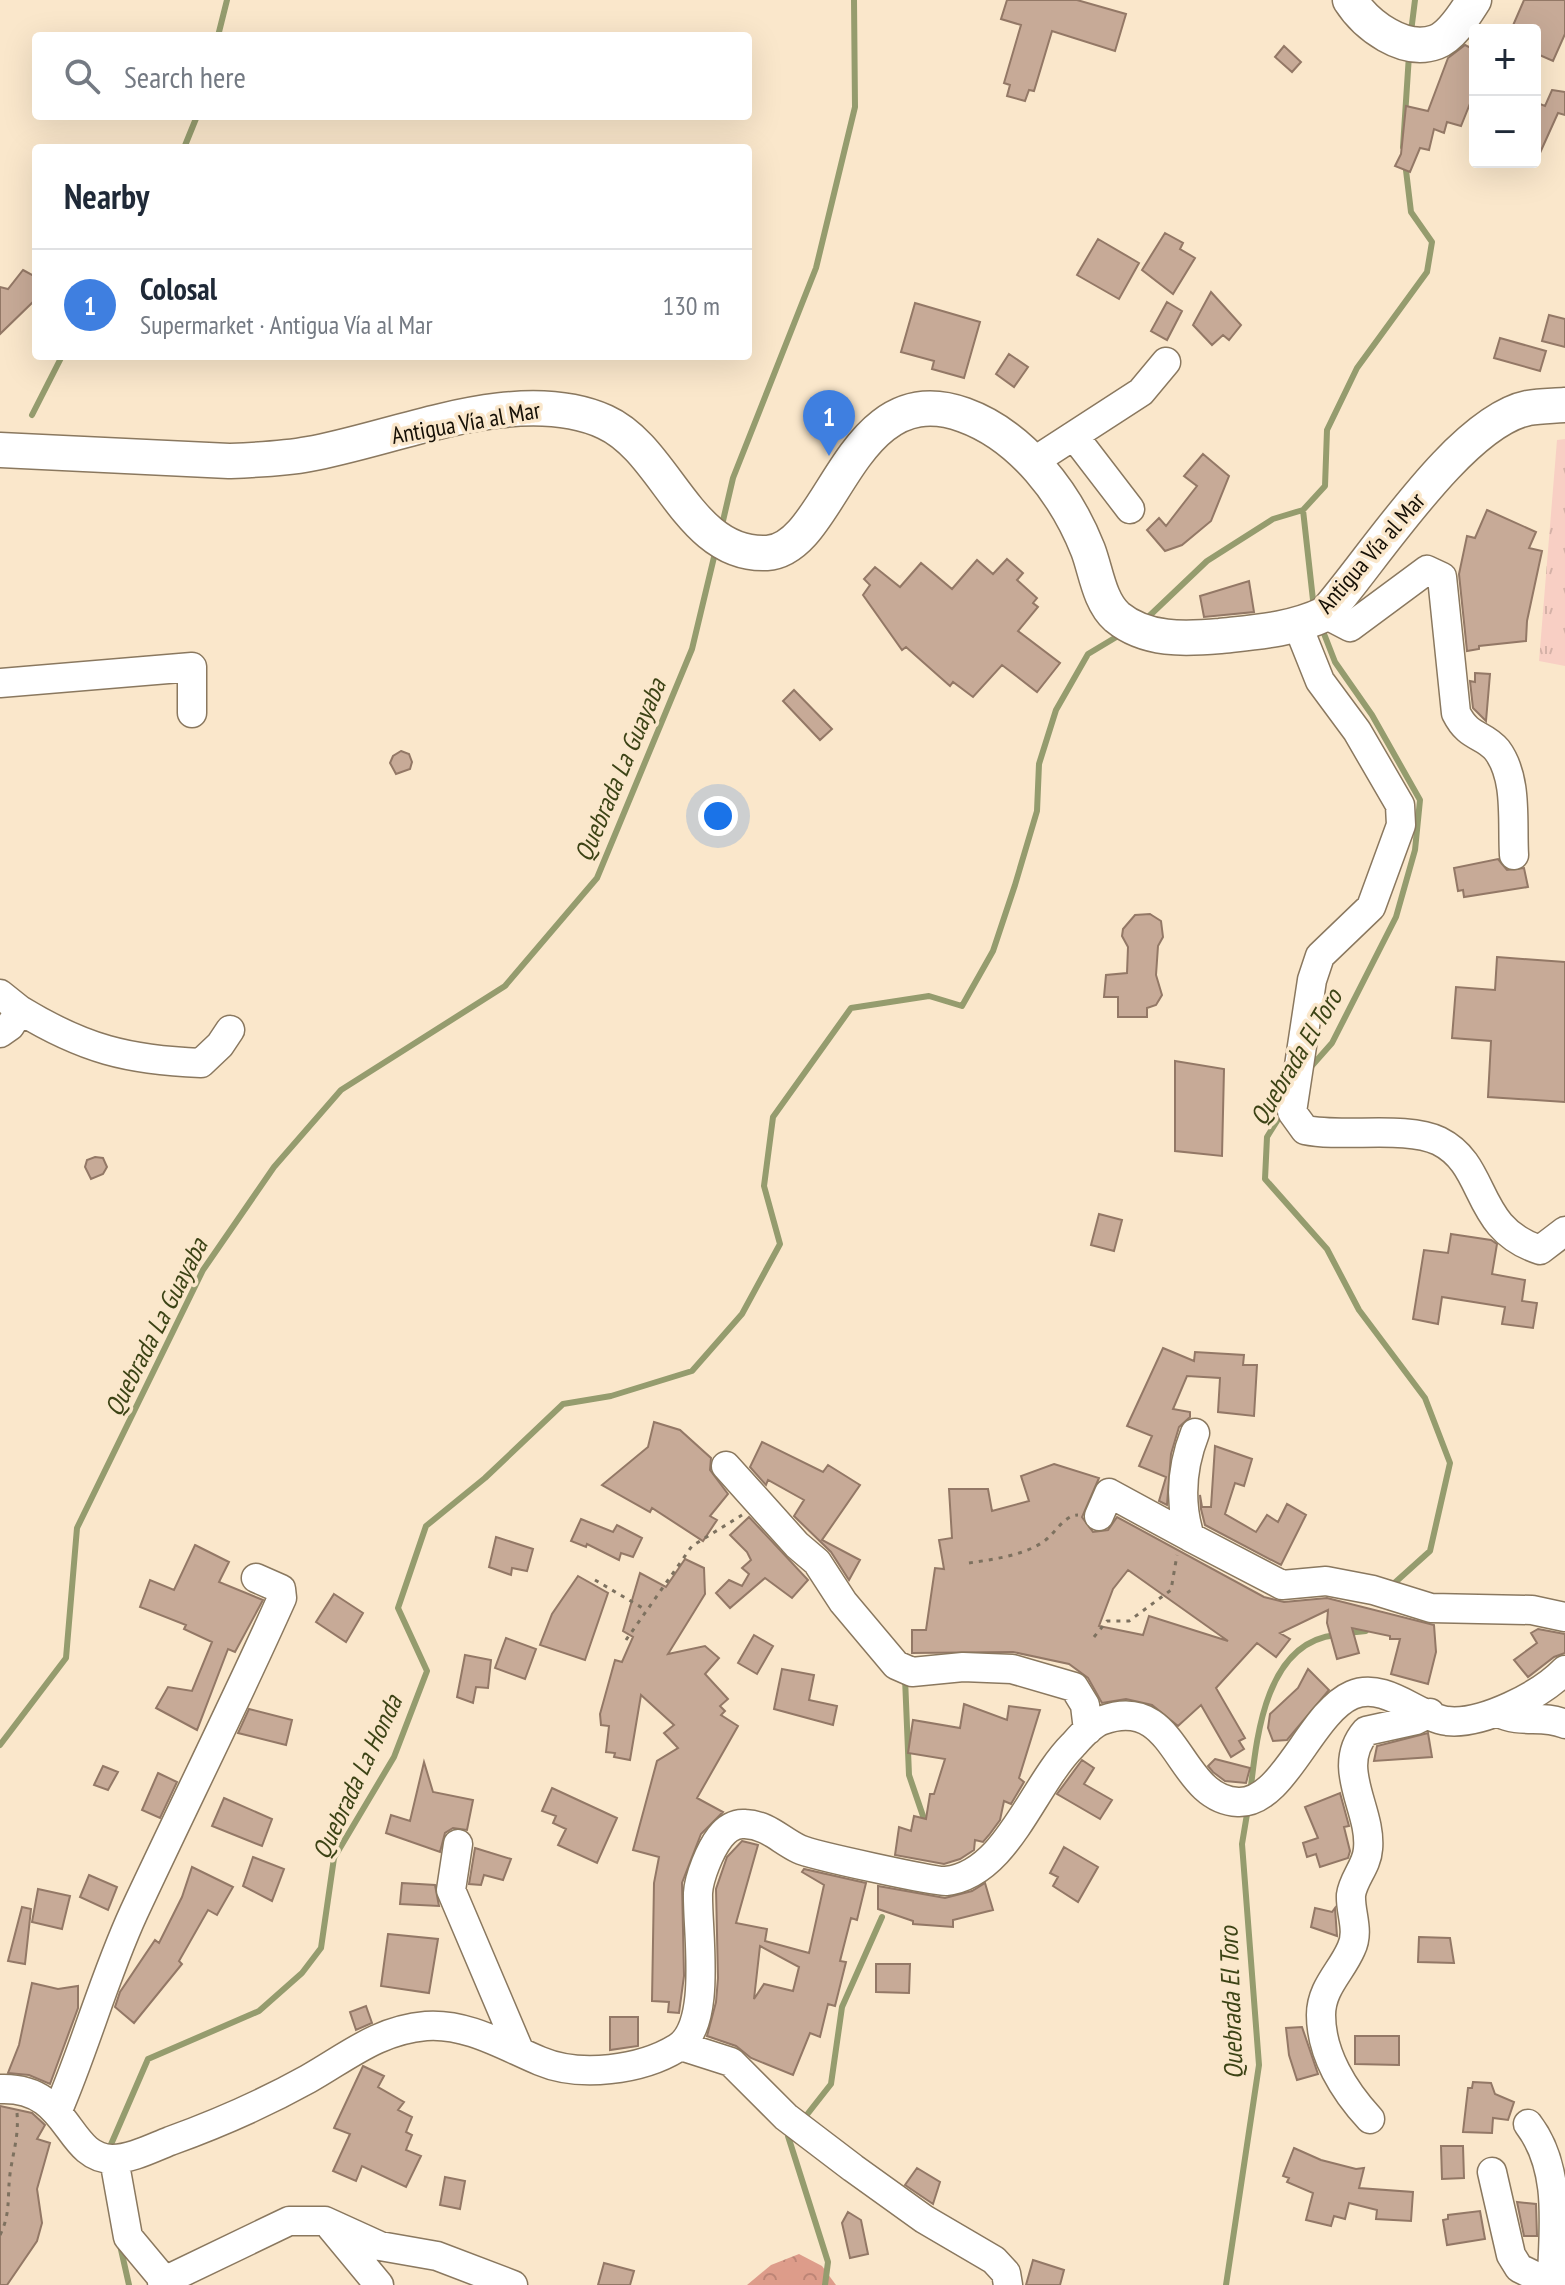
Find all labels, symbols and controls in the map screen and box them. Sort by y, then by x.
map controls [1469,24,1541,168]
button: + [1469,24,1541,96]
search box [32,32,752,120]
icon: search [60,54,104,98]
text: Search here [124,57,246,96]
button: − [1469,96,1541,168]
text: Nearby [64,174,149,218]
text: Colosal [140,269,217,308]
text: 1 [84,289,96,322]
text: 130 m [662,289,720,322]
text: Supermarket · Antigua Vía al Mar [140,308,433,341]
pin: 1 [803,390,855,456]
street label: Antigua Vía al Mar [389,394,543,451]
street label: Antigua Vía al Mar [1310,485,1432,620]
water label: Quebrada La Guayaba [566,672,673,866]
your location [698,796,738,836]
water label: Quebrada El Toro [1242,981,1350,1131]
water label: Quebrada La Guayaba [97,1231,215,1421]
water label: Quebrada La Honda [304,1688,410,1864]
water label: Quebrada El Toro [1211,1924,1250,2080]

